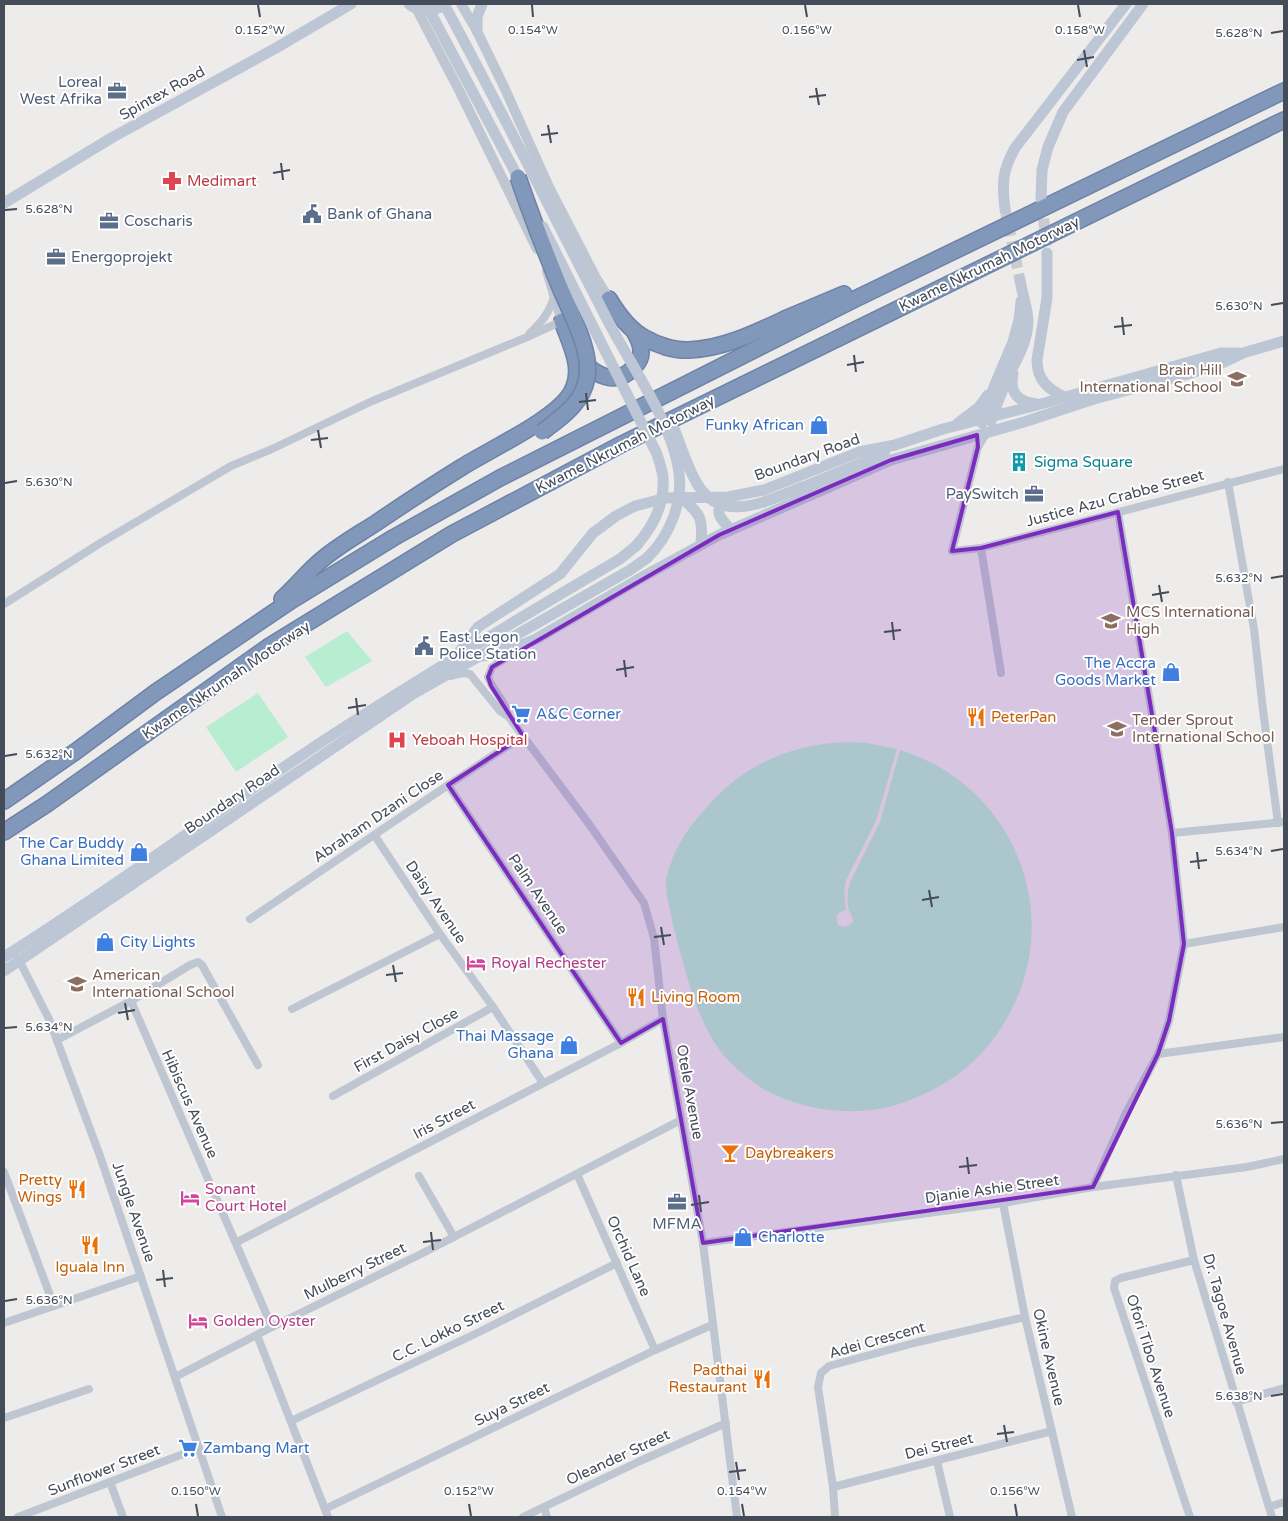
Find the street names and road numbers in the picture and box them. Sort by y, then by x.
street label: Spintex Road [116,62,208,124]
street label: Kwame Nkrumah Motorway [896,212,1082,316]
street label: Kwame Nkrumah Motorway [532,391,718,497]
street label: Boundary Road [752,430,862,484]
street label: Justice Azu Crabbe Street [1024,465,1206,530]
street label: Kwame Nkrumah Motorway [139,617,313,743]
street label: Boundary Road [181,760,283,838]
street label: Abraham Dzani Close [310,766,446,866]
street label: Palm Avenue [504,850,572,938]
street label: Daisy Avenue [402,857,470,947]
street label: First Daisy Close [351,1004,461,1076]
street label: Otele Avenue [673,1043,707,1141]
street label: Hibiscus Avenue [158,1047,222,1161]
street label: Iris Street [410,1095,478,1143]
street label: Jungle Avenue [108,1160,160,1264]
street label: Djanie Ashie Street [924,1171,1060,1207]
street label: Orchid Lane [603,1213,655,1299]
street label: Mulberry Street [301,1238,409,1304]
street label: Dr. Tagoe Avenue [1199,1251,1251,1377]
street label: Ofori Tibo Avenue [1123,1292,1179,1420]
street label: C.C. Lokko Street [389,1296,507,1366]
street label: Okine Avenue [1029,1307,1069,1407]
street label: Adei Crescent [827,1318,927,1362]
street label: Suya Street [471,1378,553,1430]
street label: Oleander Street [563,1425,673,1489]
street label: Dei Street [903,1429,975,1463]
street label: Sunflower Street [45,1440,163,1500]

